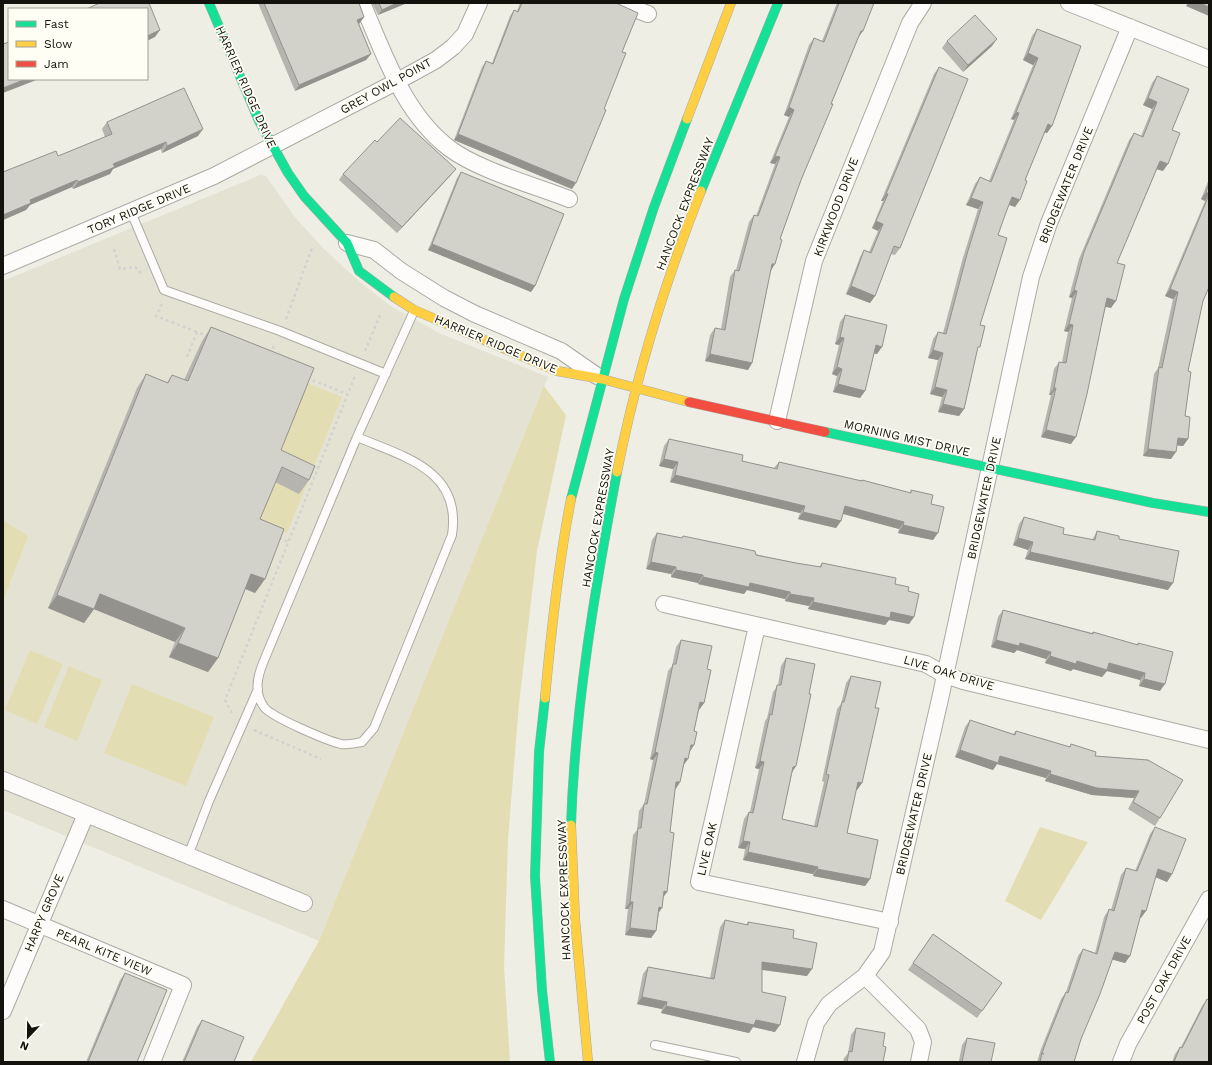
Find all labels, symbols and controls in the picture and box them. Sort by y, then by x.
legend [8,8,148,80]
text: Fast [44,17,69,31]
street label: HARRIER RIDGE DRIVE [213,24,279,151]
text: Slow [44,37,72,51]
street label: GREY OWL POINT [338,55,434,117]
text: Jam [44,57,69,71]
street label: BRIDGEWATER DRIVE [1036,124,1096,246]
street label: HANCOCK EXPRESSWAY [653,136,717,272]
street label: KIRKWOOD DRIVE [811,155,861,259]
street label: TORY RIDGE DRIVE [85,181,193,237]
street label: HARRIER RIDGE DRIVE [432,312,560,376]
street label: MORNING MIST DRIVE [843,417,972,459]
street label: BRIDGEWATER DRIVE [964,435,1004,561]
street label: HANCOCK EXPRESSWAY [579,447,617,589]
street label: LIVE OAK DRIVE [902,653,996,694]
street label: BRIDGEWATER DRIVE [893,751,935,876]
street label: HANCOCK EXPRESSWAY [555,819,573,961]
street label: LIVE OAK [694,821,720,877]
street label: HARPY GROVE [21,872,67,954]
street label: PEARL KITE VIEW [54,926,154,979]
street label: POST OAK DRIVE [1134,933,1194,1027]
north arrow [8,1017,48,1057]
text: N [18,1038,31,1053]

